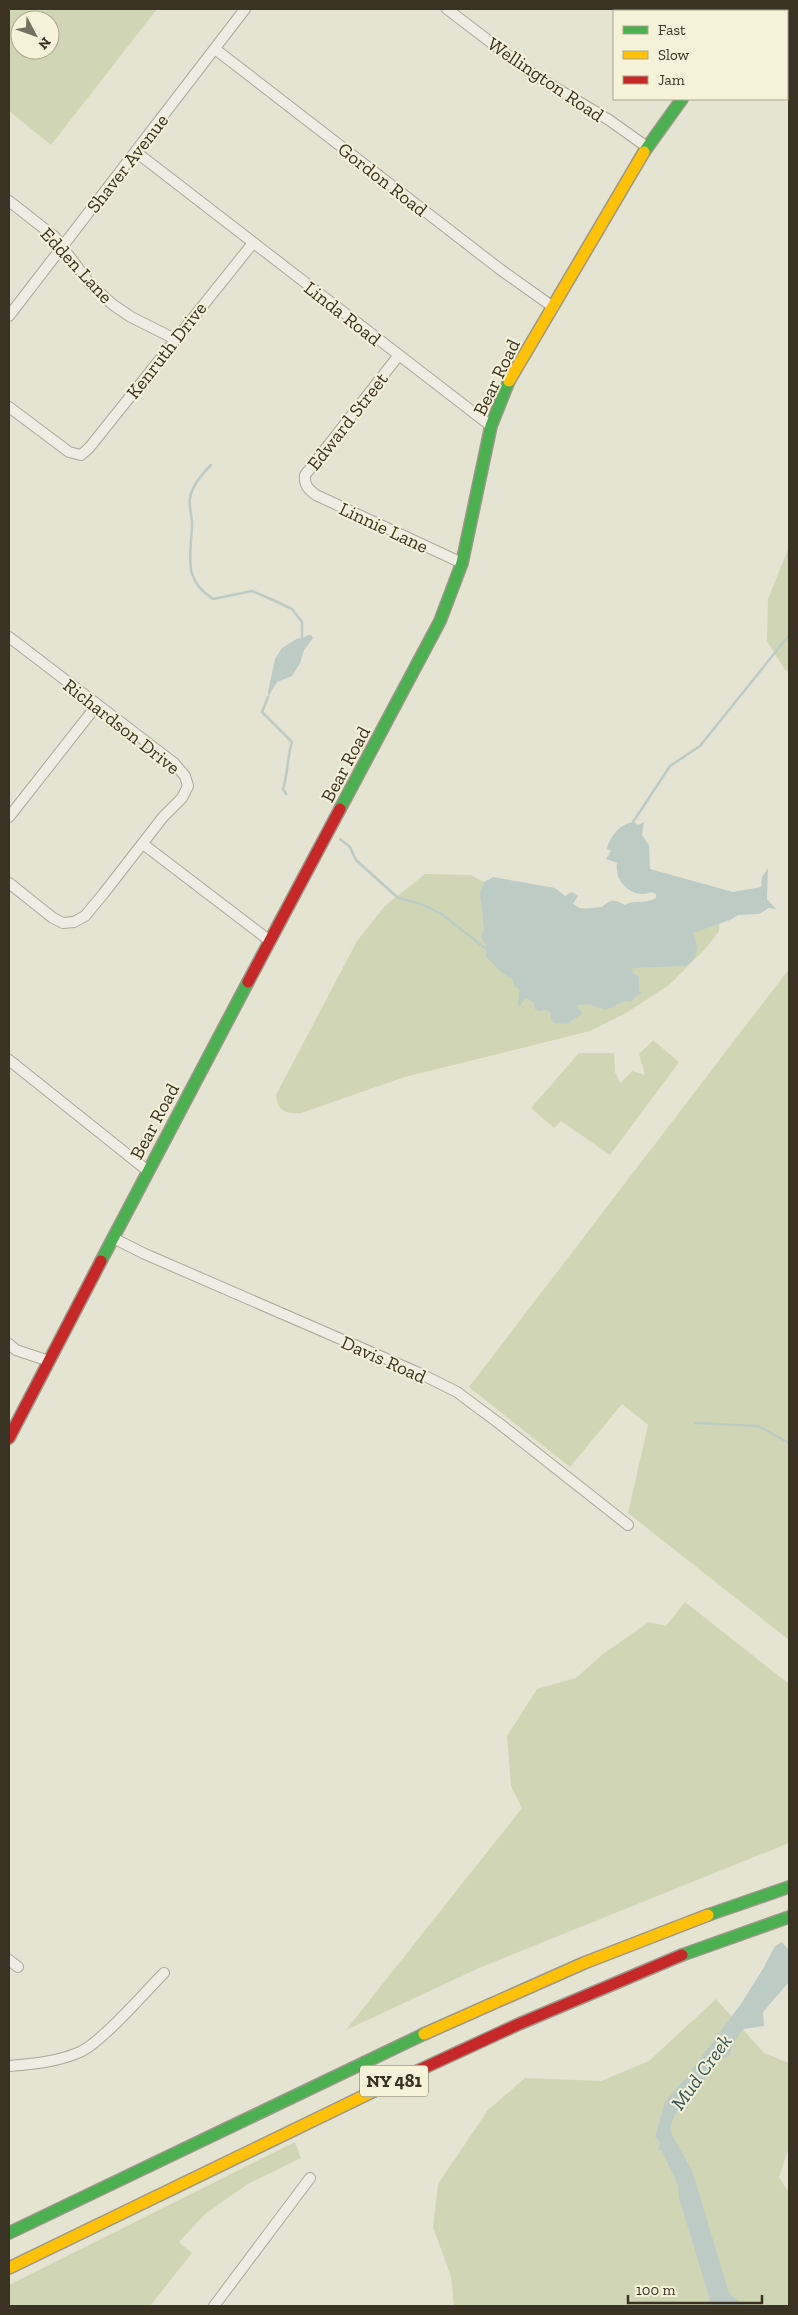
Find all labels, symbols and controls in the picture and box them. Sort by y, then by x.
north arrow [10,10,60,60]
legend [613,10,788,100]
text: Fast [658,21,686,39]
street label: Wellington Road [483,32,609,127]
text: N [34,34,54,53]
text: Slow [658,46,690,64]
text: Jam [658,71,685,89]
street label: Shaver Avenue [82,109,173,217]
street label: Gordon Road [333,137,432,222]
street label: Edden Lane [36,223,118,308]
street label: Linda Road [300,276,386,351]
street label: Kenruth Drive [121,297,211,403]
street label: Bear Road [468,335,525,419]
street label: Edward Street [302,368,393,475]
street label: Linnie Lane [336,497,432,558]
street label: Richardson Drive [59,674,185,779]
street label: Bear Road [316,722,375,806]
street label: Bear Road [125,1079,184,1163]
street label: Davis Road [338,1331,430,1389]
water label: Mud Creek [666,2029,736,2114]
road number: NY 481 [360,2066,428,2096]
scale bar [628,2272,762,2304]
text: 100 m [636,2281,675,2299]

